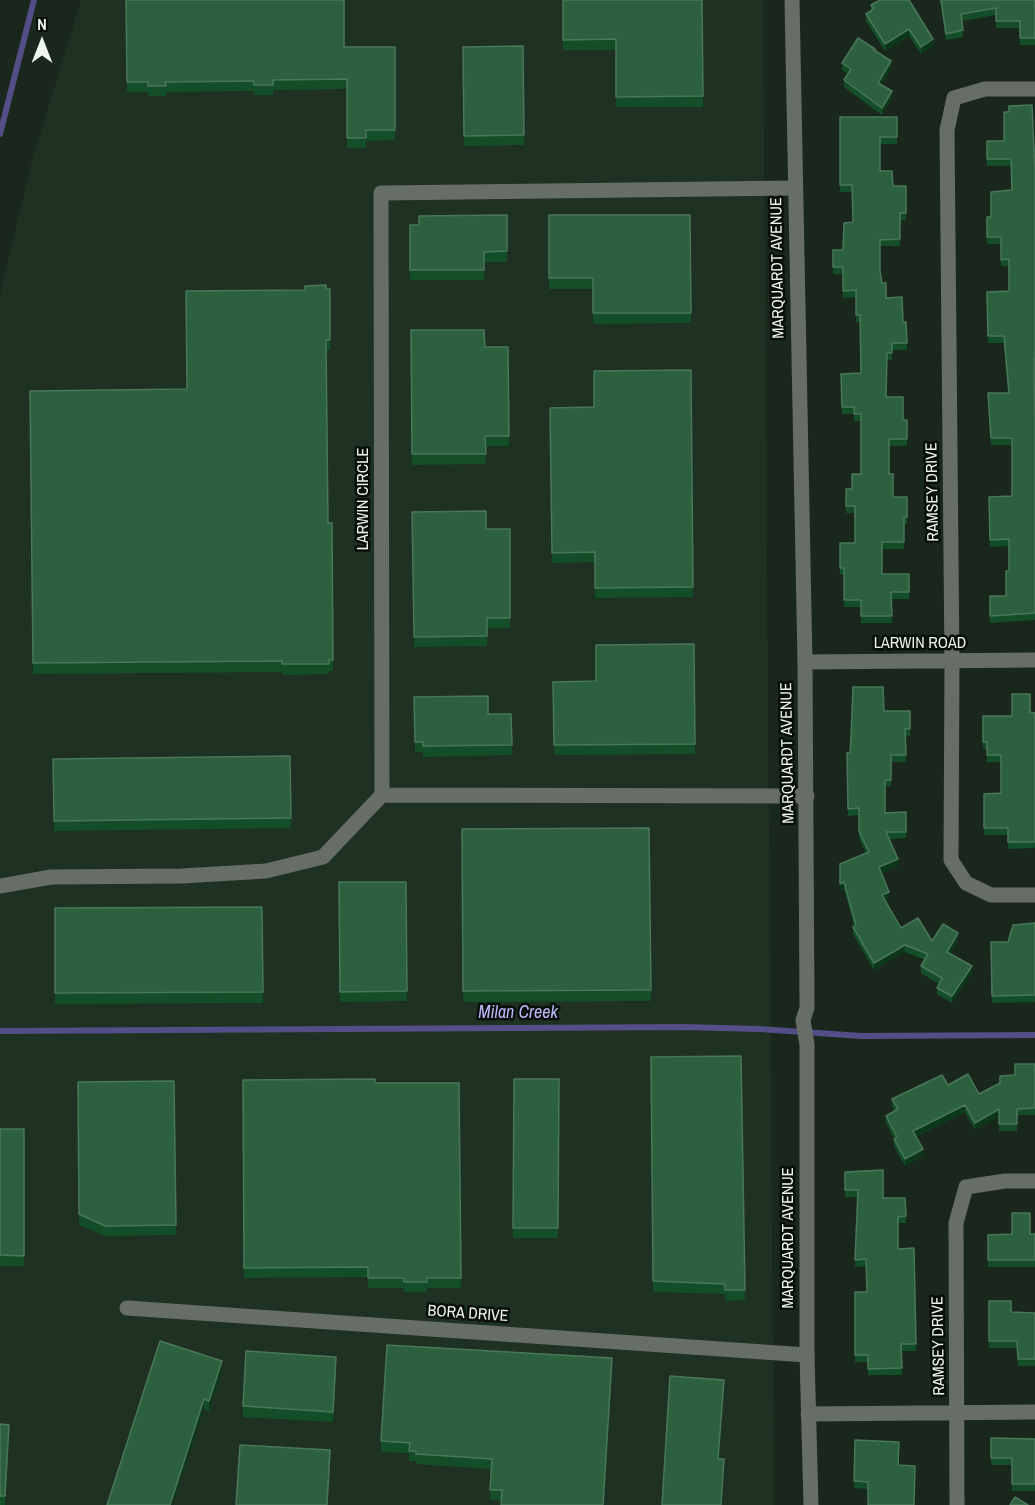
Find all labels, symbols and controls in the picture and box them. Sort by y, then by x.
north arrow [12,12,72,72]
text: N [37,13,47,35]
street label: MARQUARDT AVENUE [767,197,789,339]
street label: RAMSEY DRIVE [923,442,943,542]
street label: LARWIN CIRCLE [354,448,374,550]
street label: LARWIN ROAD [874,634,966,654]
street label: MARQUARDT AVENUE [777,682,799,824]
water label: Milan Creek [478,1002,558,1024]
street label: MARQUARDT AVENUE [779,1167,799,1309]
street label: RAMSEY DRIVE [929,1296,949,1396]
street label: BORA DRIVE [427,1302,509,1326]

